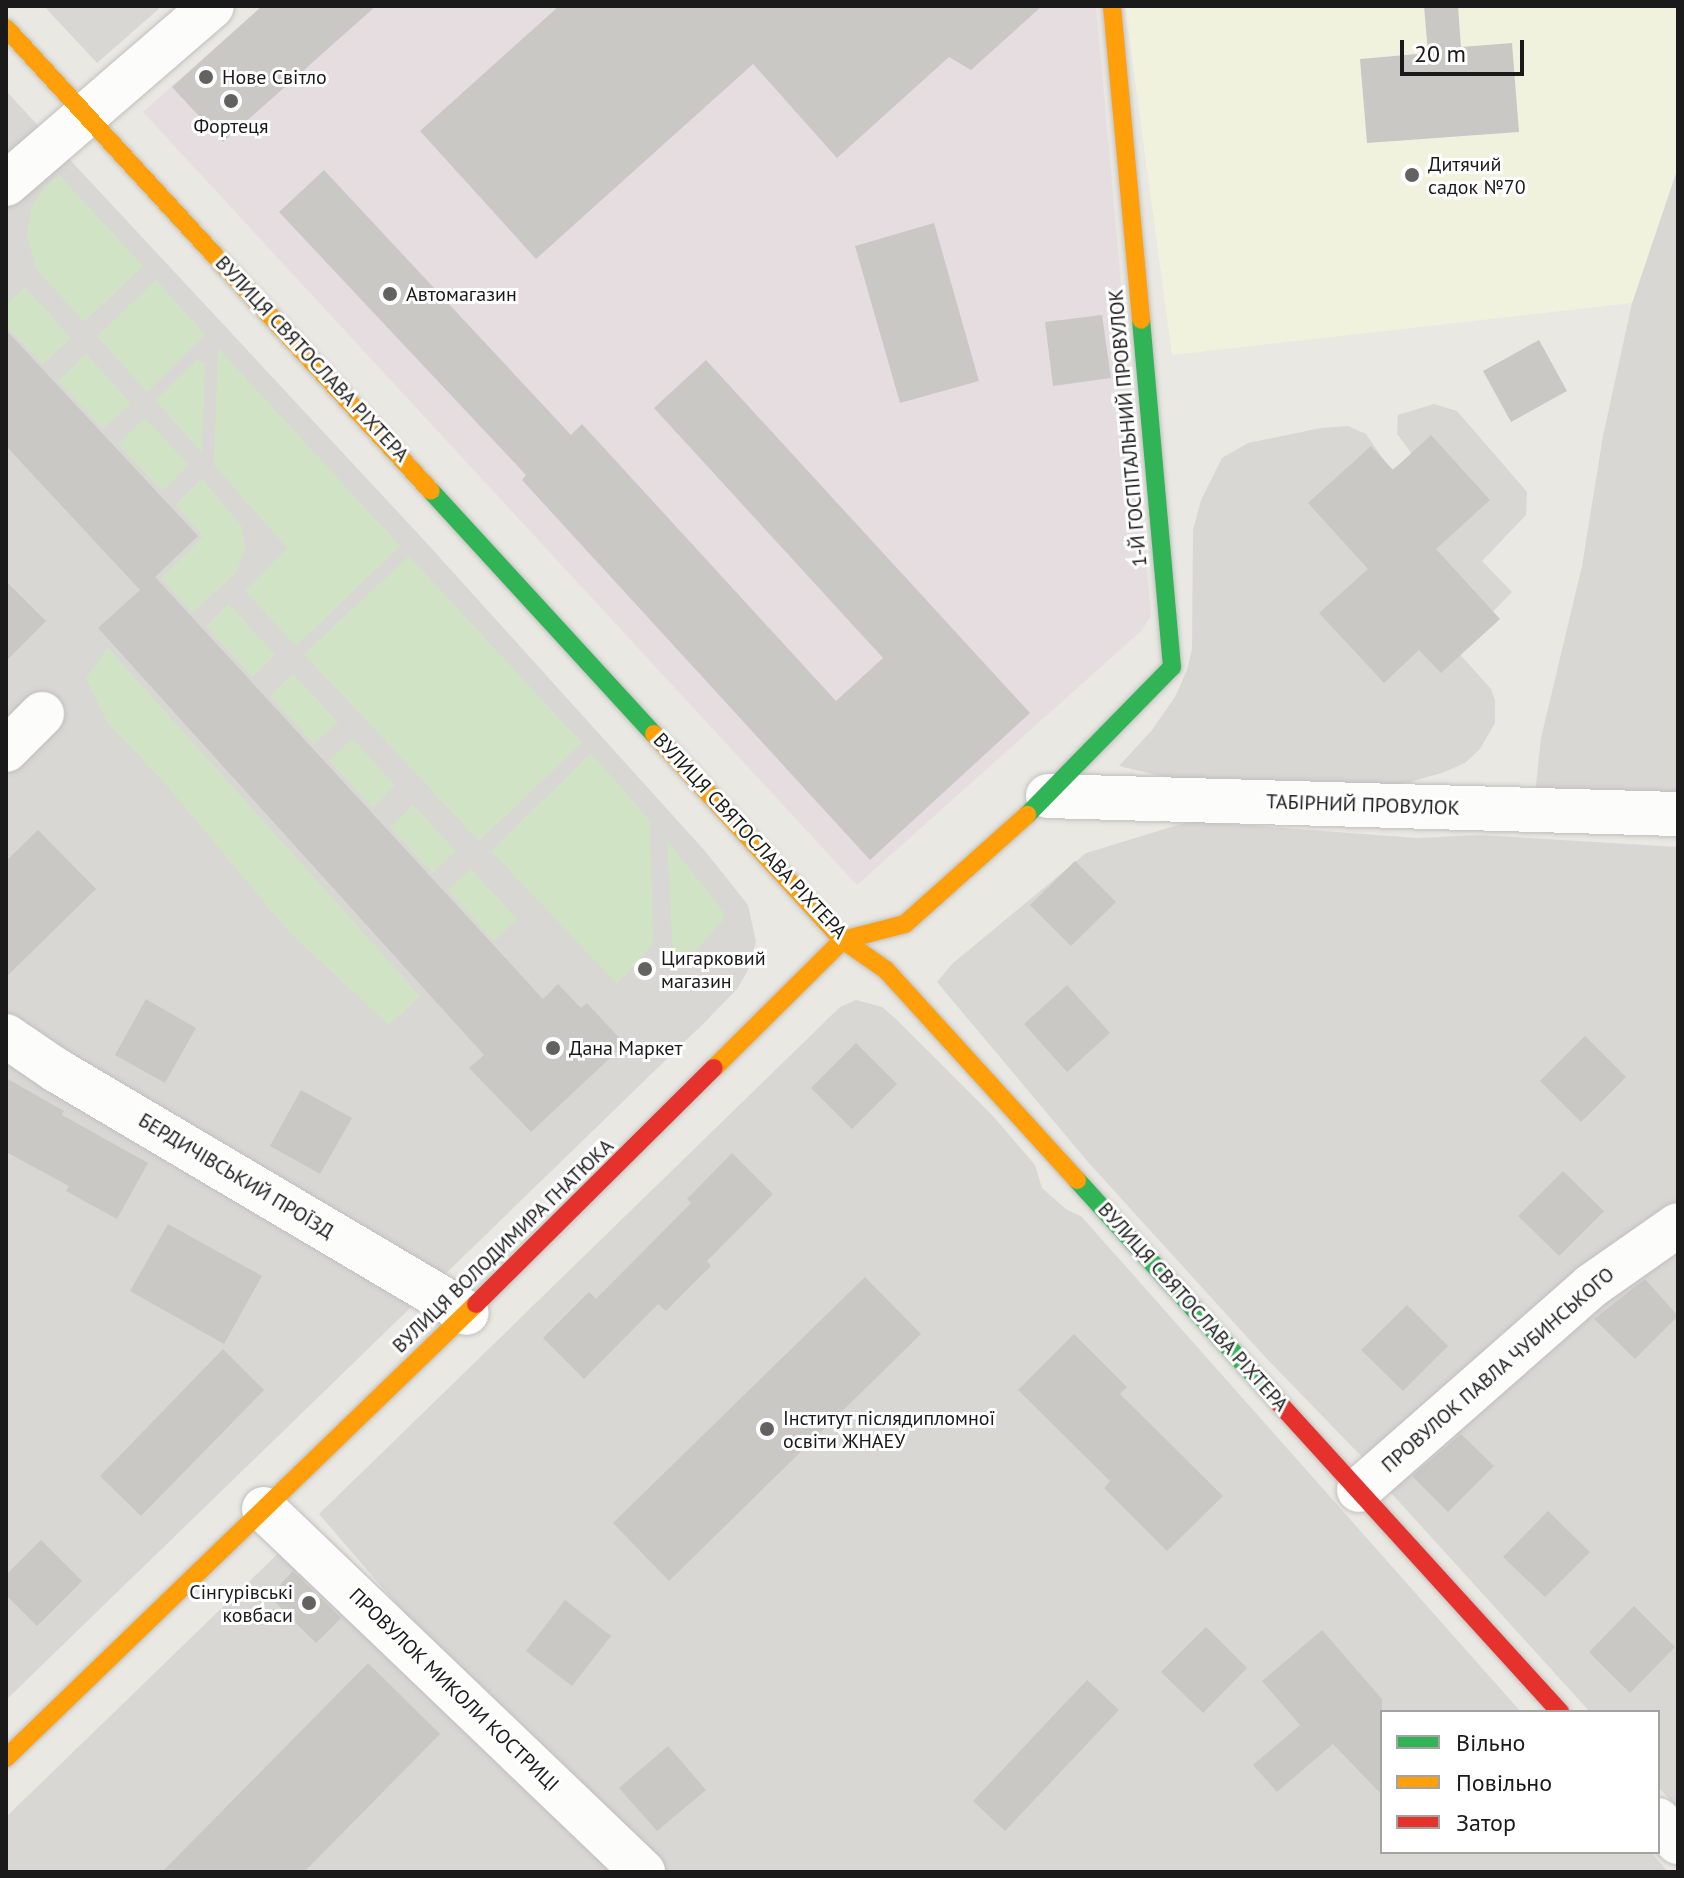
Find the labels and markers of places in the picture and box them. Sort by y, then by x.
place label: Нове Світло [222,65,327,89]
marker: Нове Світло [197,68,215,86]
marker: Фортеця [222,92,240,110]
place label: Фортеця [193,114,269,138]
place label: Дитячий садок №70 [1428,152,1526,199]
marker: Дитячий садок №70 [1403,166,1421,184]
place label: Автомагазин [406,282,517,306]
marker: Автомагазин [381,285,399,303]
place label: Цигарковий магазин [661,946,766,993]
marker: Цигарковий магазин [636,960,654,978]
place label: Дана Маркет [569,1036,682,1060]
marker: Дана Маркет [544,1039,562,1057]
place label: Інститут післядипломної освіти ЖНАЕУ [783,1406,996,1453]
marker: Інститут післядипломної освіти ЖНАЕУ [758,1420,776,1438]
place label: Сінгурівські ковбаси [189,1580,293,1627]
marker: Сінгурівські ковбаси [300,1594,318,1612]

